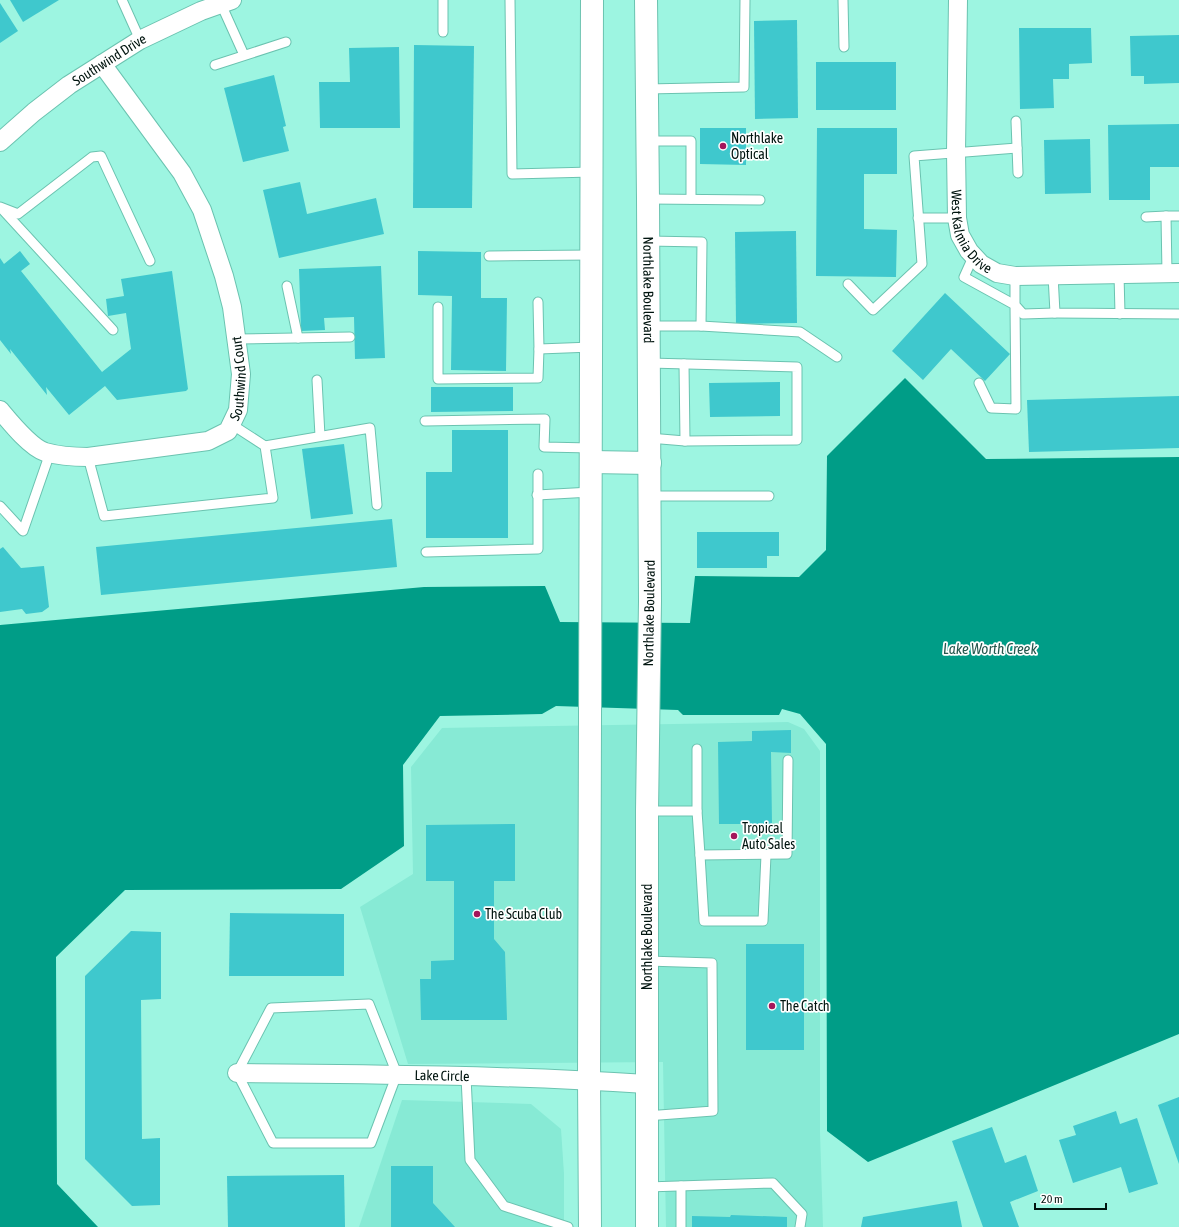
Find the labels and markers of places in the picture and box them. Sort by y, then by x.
place label: Northlake Optical [731,130,783,162]
marker: Northlake Optical [718,141,728,151]
place label: Tropical Auto Sales [742,820,795,852]
marker: Tropical Auto Sales [729,831,739,841]
place label: The Scuba Club [485,906,563,922]
marker: The Scuba Club [472,909,482,919]
place label: The Catch [780,998,830,1014]
marker: The Catch [767,1001,777,1011]

